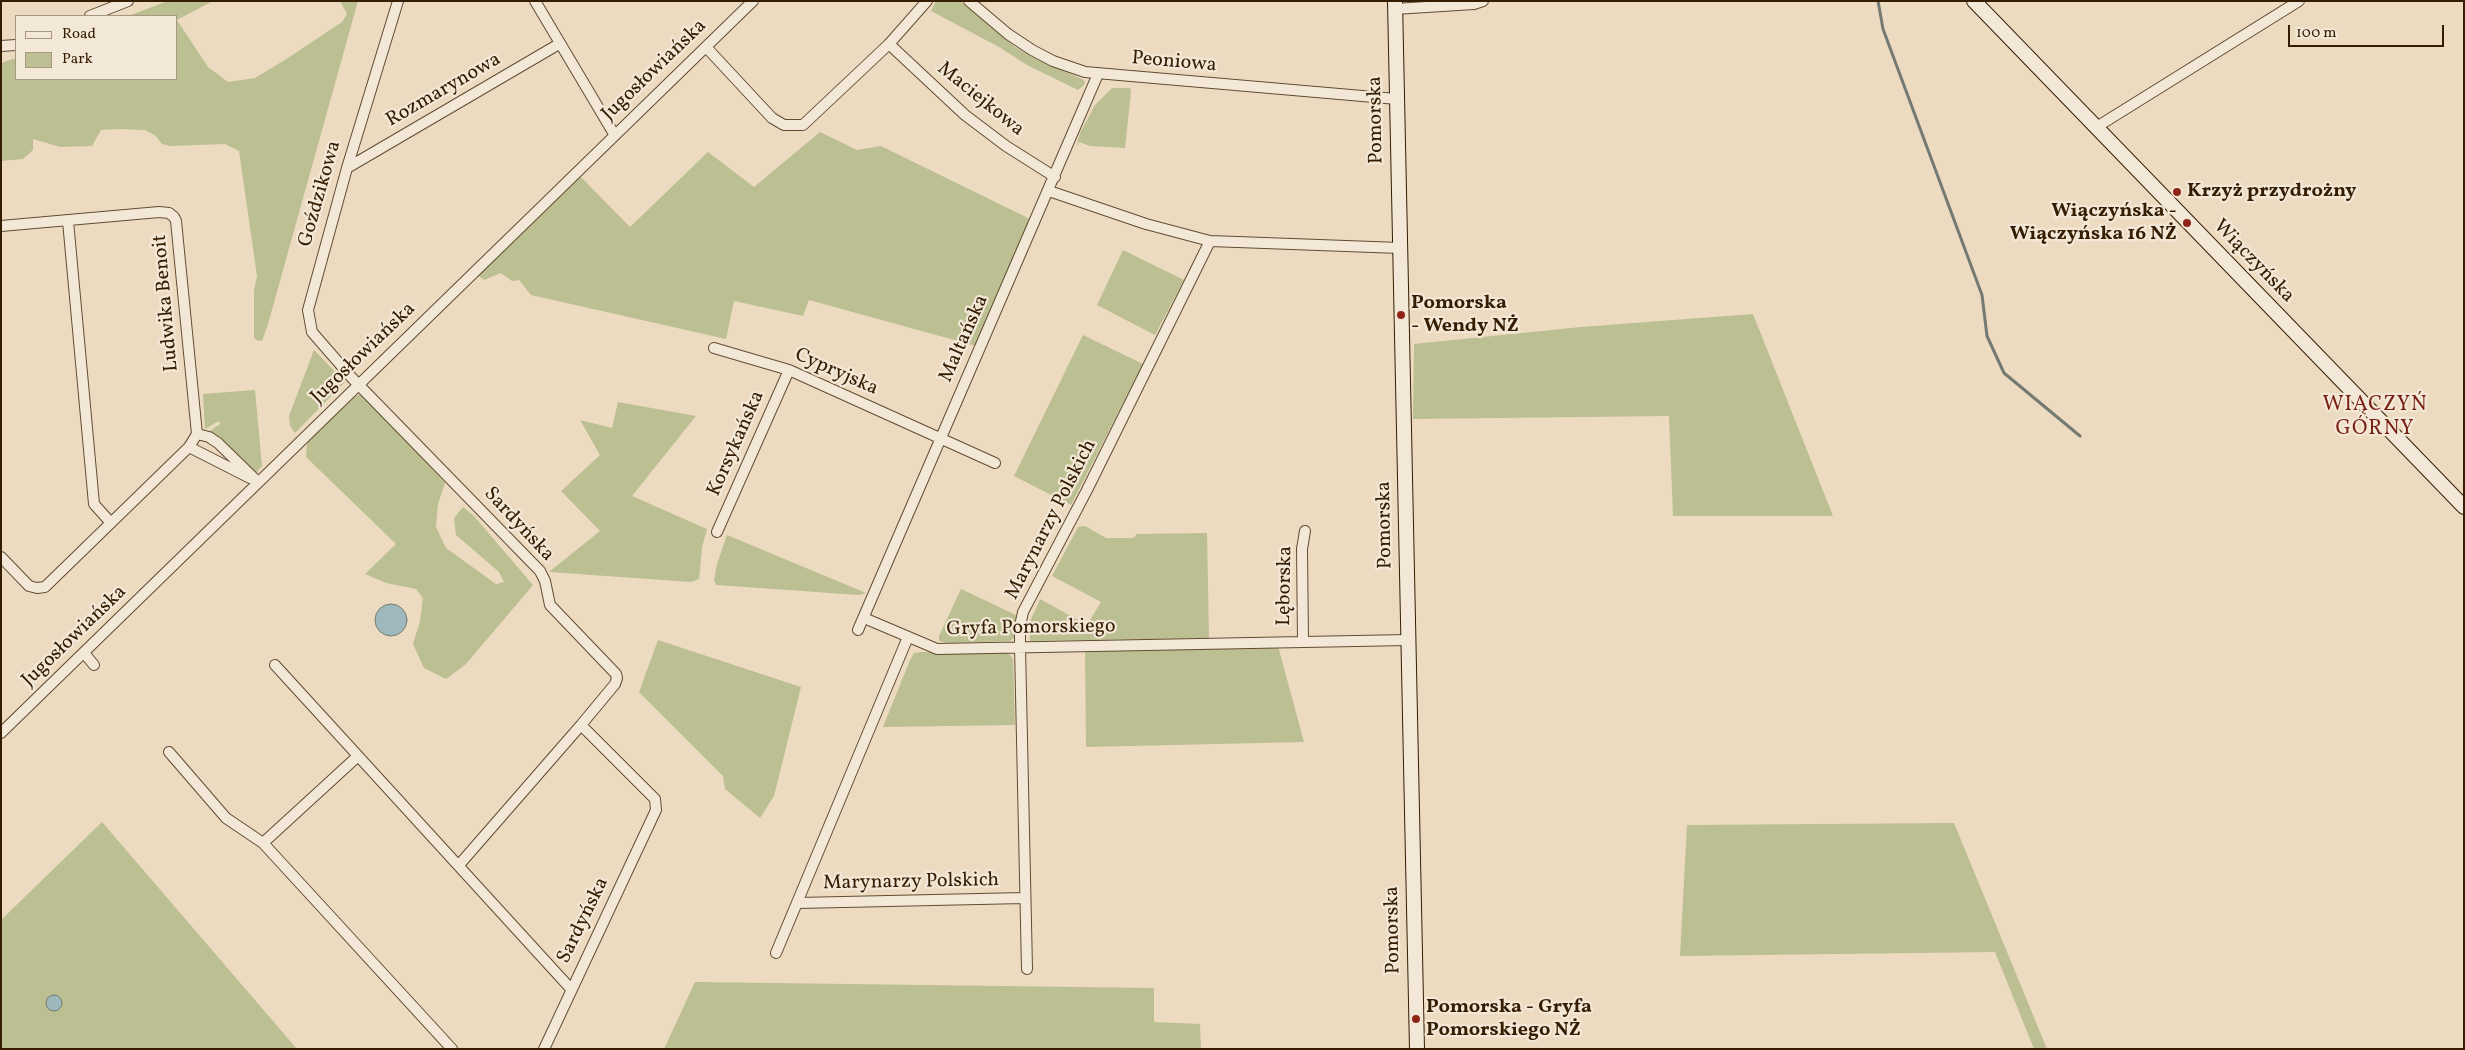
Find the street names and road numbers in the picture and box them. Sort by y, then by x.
street label: Jugosłowiańska [598,15,712,127]
street label: Peoniowa [1131,47,1217,79]
street label: Rozmarynowa [382,48,506,134]
street label: Maciejkowa [932,58,1028,142]
street label: Pomorska [1364,76,1390,164]
street label: Goździkowa [294,138,348,250]
street label: Wiączyńska [2207,215,2299,309]
street label: Ludwika Benoit [149,233,185,373]
street label: Maltańska [935,292,995,386]
street label: Jugosłowiańska [307,298,421,410]
street label: Cypryjska [791,344,881,402]
street label: Korsykańska [703,388,771,500]
street label: Marynarzy Polskich [1001,436,1103,604]
street label: Pomorska [1373,481,1399,569]
street label: Sardyńska [478,483,558,567]
street label: Lęborska [1273,546,1299,626]
street label: Jugosłowiańska [18,581,132,693]
street label: Gryfa Pomorskiego [946,616,1116,642]
street label: Marynarzy Polskich [823,869,999,897]
street label: Sardyńska [553,874,615,968]
street label: Pomorska [1381,886,1407,974]

